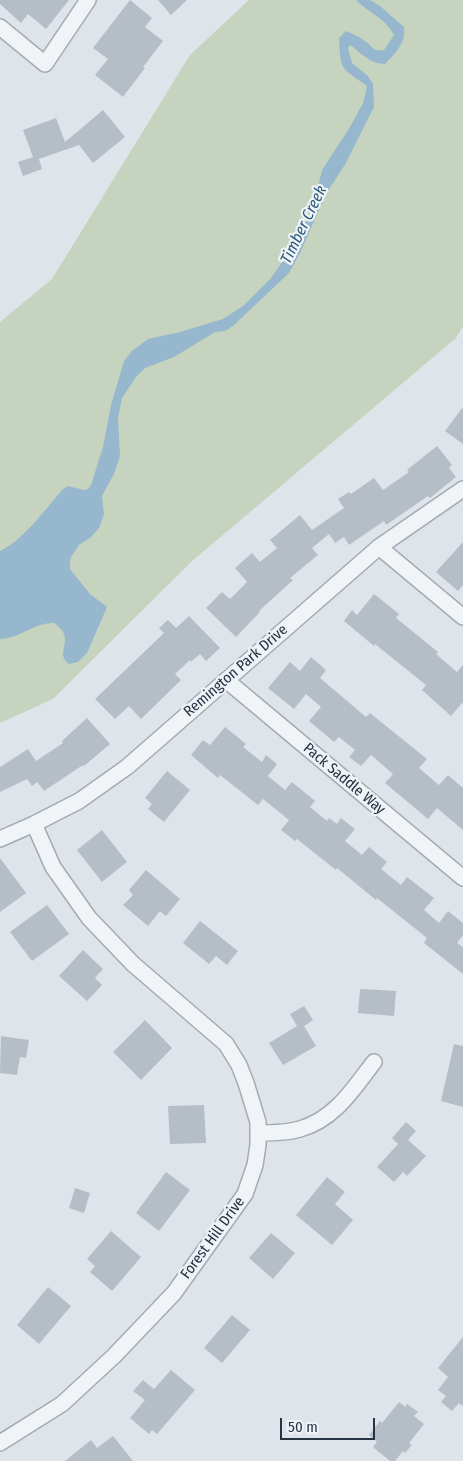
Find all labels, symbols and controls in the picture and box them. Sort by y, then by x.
water label: Timber Creek [277,183,331,267]
street label: Remington Park Drive [180,621,292,721]
street label: Pack Saddle Way [299,739,389,819]
street label: Forest Hill Drive [177,1193,249,1283]
scale bar [283,1408,378,1440]
text: 50 m [288,1418,318,1436]

